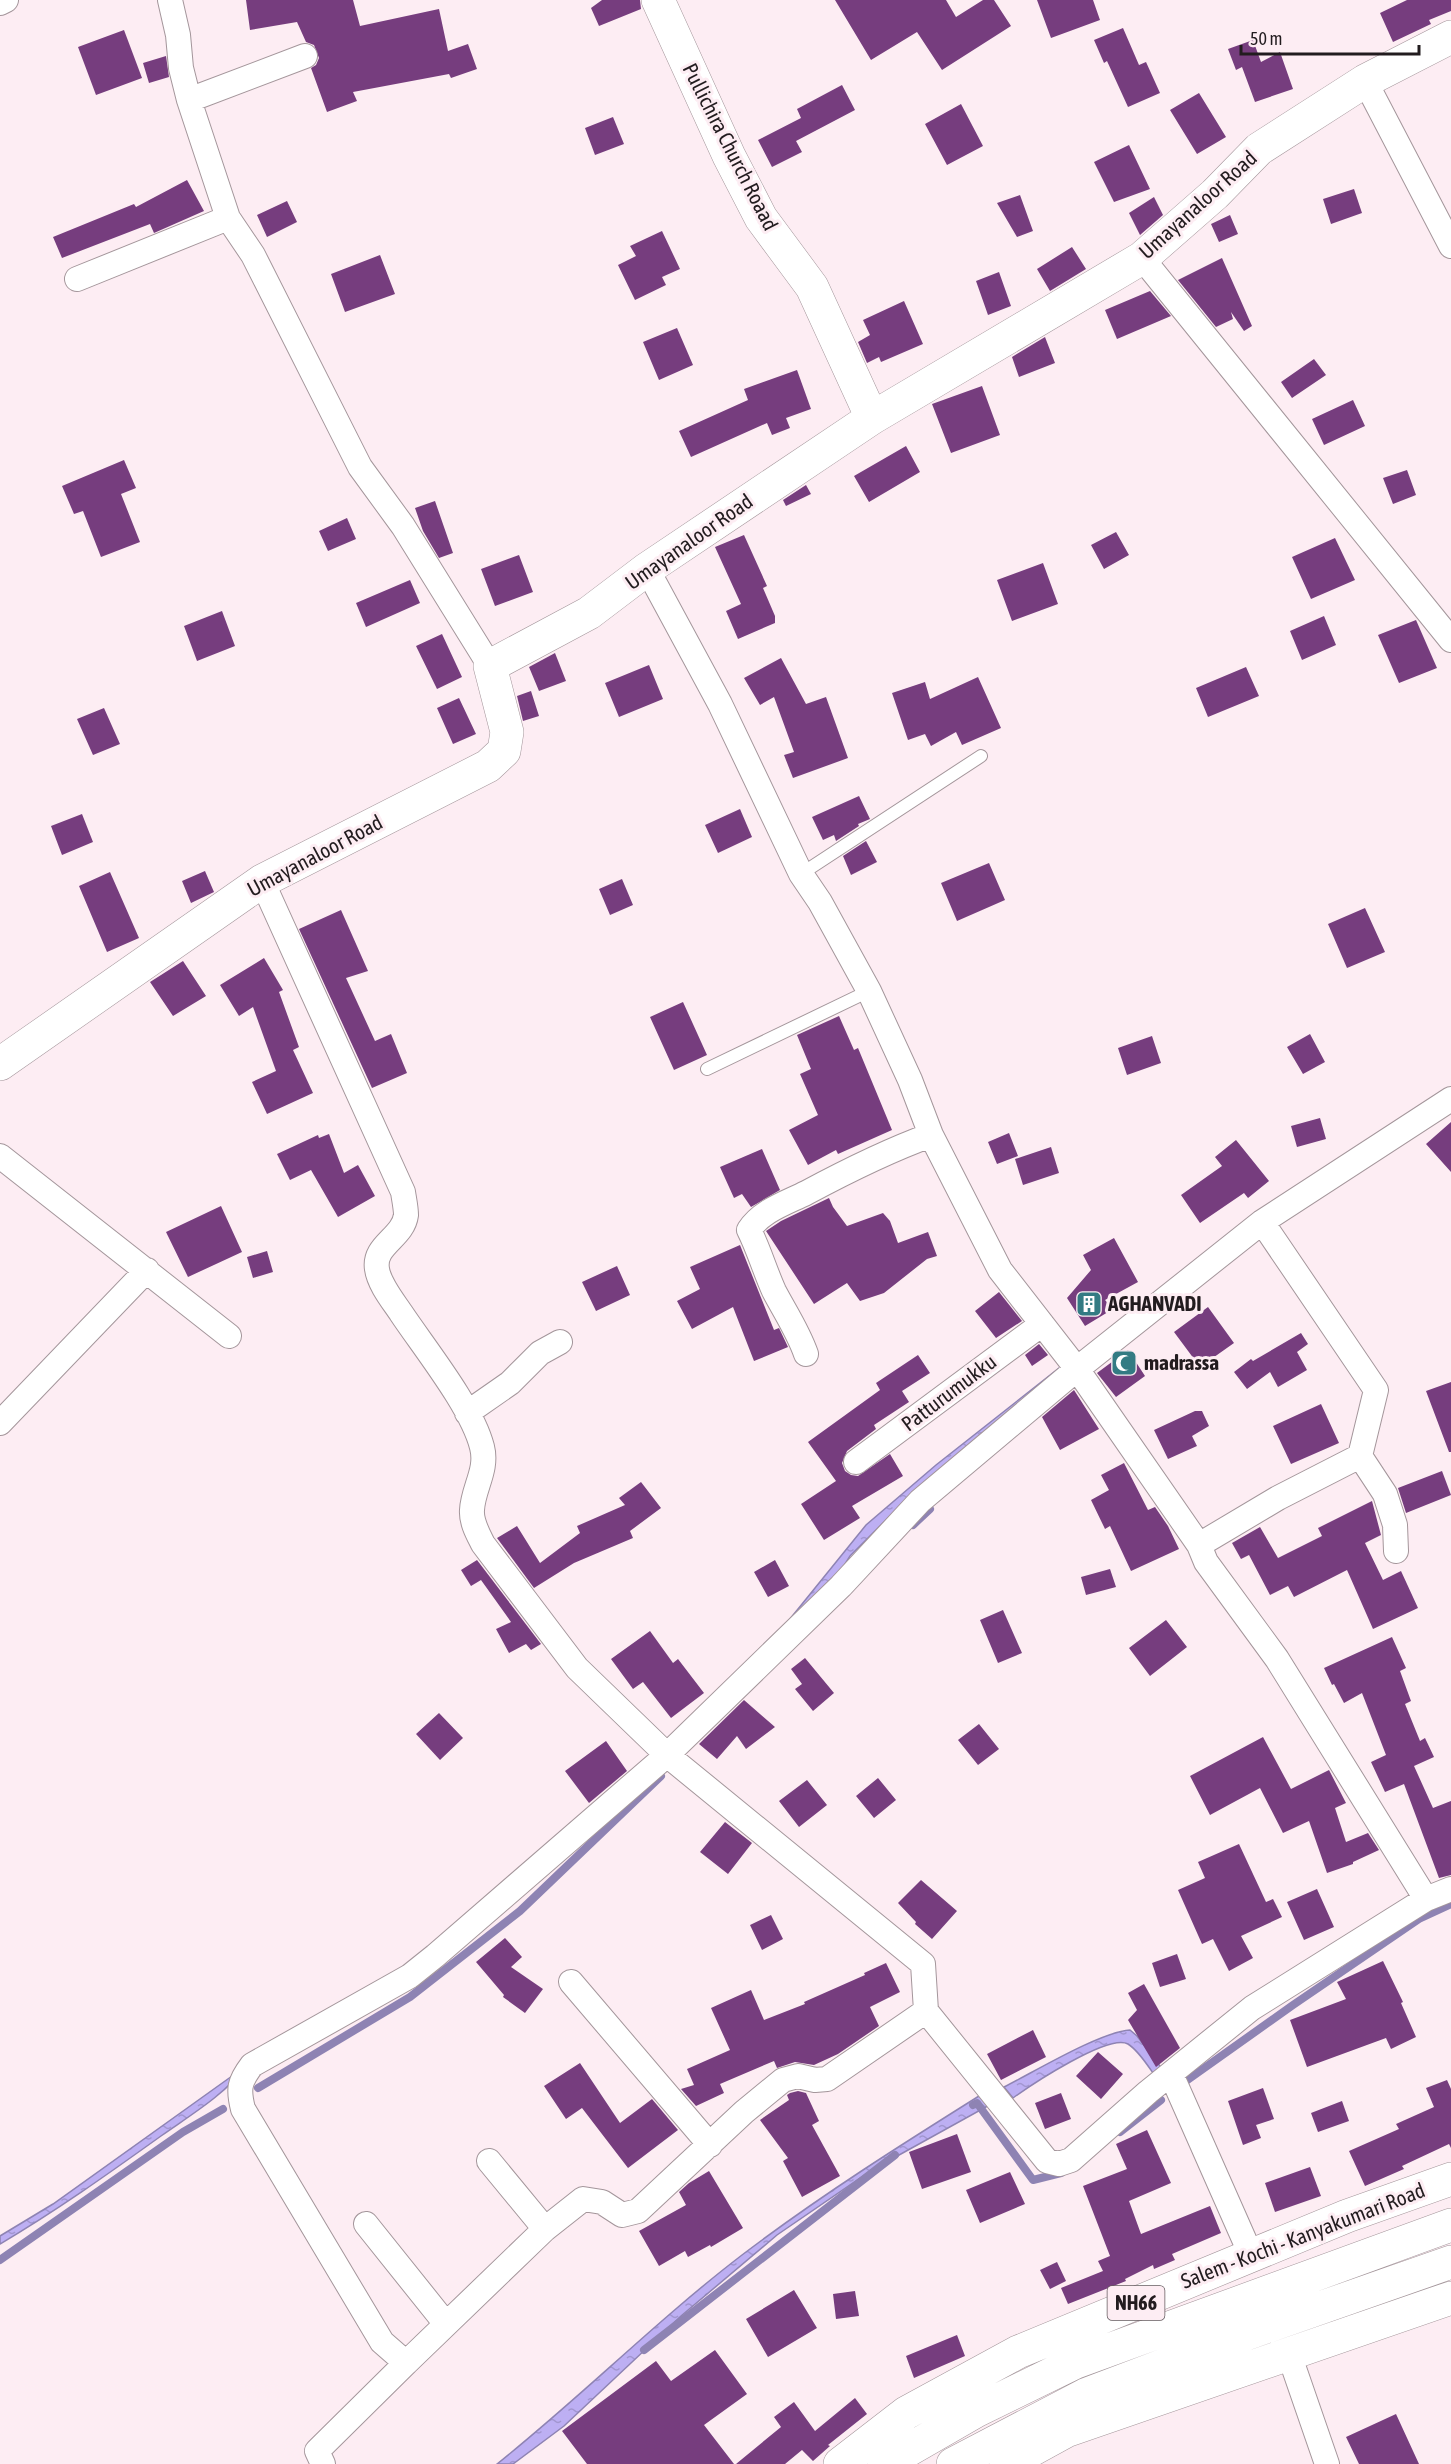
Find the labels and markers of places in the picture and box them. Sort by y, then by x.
building icon: AGHANVADI [1074,1289,1104,1319]
place label: AGHANVADI [1107,1291,1202,1315]
mosque icon: madrassa [1109,1348,1139,1378]
place label: madrassa [1144,1350,1219,1374]

